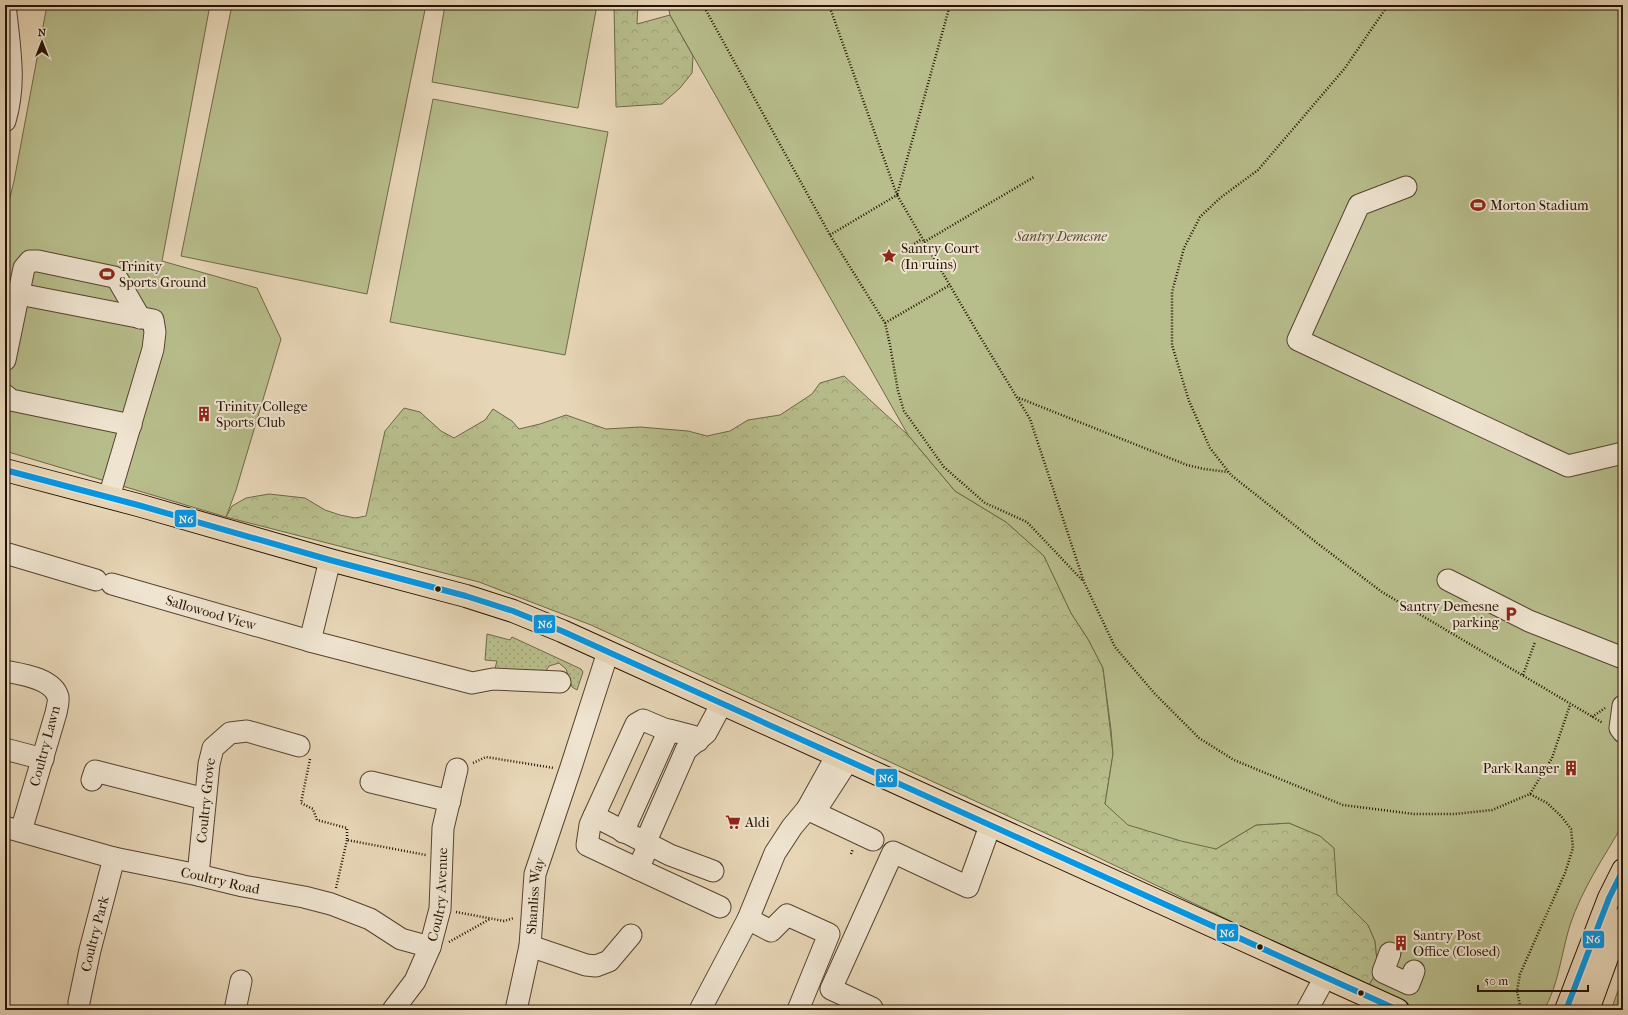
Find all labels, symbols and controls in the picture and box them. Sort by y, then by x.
north arrow [22,22,62,62]
text: N [38,26,47,39]
sports icon: Morton Stadium [1469,196,1487,214]
place label: Morton Stadium [1490,197,1589,214]
park label: Santry Demesne [1014,228,1107,245]
place label: Santry Court (In ruins) [901,240,979,273]
place icon: Santry Court (In ruins) [880,247,898,265]
place label: Trinity Sports Ground [119,258,207,291]
sports icon: Trinity Sports Ground [98,265,116,283]
place label: Trinity College Sports Club [216,398,308,431]
building icon: Trinity College Sports Club [195,405,213,423]
line badge: N6 [174,509,197,528]
text: N6 [179,513,194,526]
unlabelled marker [433,584,443,594]
street label: Sallowood View [164,591,259,634]
place label: Santry Demesne parking [1400,598,1500,631]
parking icon: Santry Demesne parking [1502,605,1520,623]
line badge: N6 [533,614,556,634]
text: N6 [538,618,553,631]
street label: Coultry Lawn [26,704,64,788]
street label: Coultry Grove [193,756,219,844]
building icon: Park Ranger [1562,759,1580,777]
place label: Park Ranger [1483,760,1559,777]
line badge: N6 [875,768,898,788]
text: N6 [879,772,894,785]
supermarket icon: Aldi [724,813,742,831]
place label: Aldi [744,814,770,831]
street label: Coultry Avenue [423,847,451,943]
street label: Shanliss Way [522,855,549,935]
street label: Coultry Road [179,863,262,897]
street label: Coultry Park [77,893,112,973]
line badge: N6 [1216,923,1239,942]
text: N6 [1220,927,1235,940]
place label: Santry Post Office (Closed) [1413,927,1500,960]
line badge: N6 [1582,930,1605,949]
text: N6 [1586,933,1601,946]
building icon: Santry Post Office (Closed) [1392,934,1410,952]
unlabelled marker [1255,942,1265,952]
scale bar [1478,967,1588,993]
text: 50 m [1484,974,1508,988]
unlabelled marker [1356,988,1366,998]

